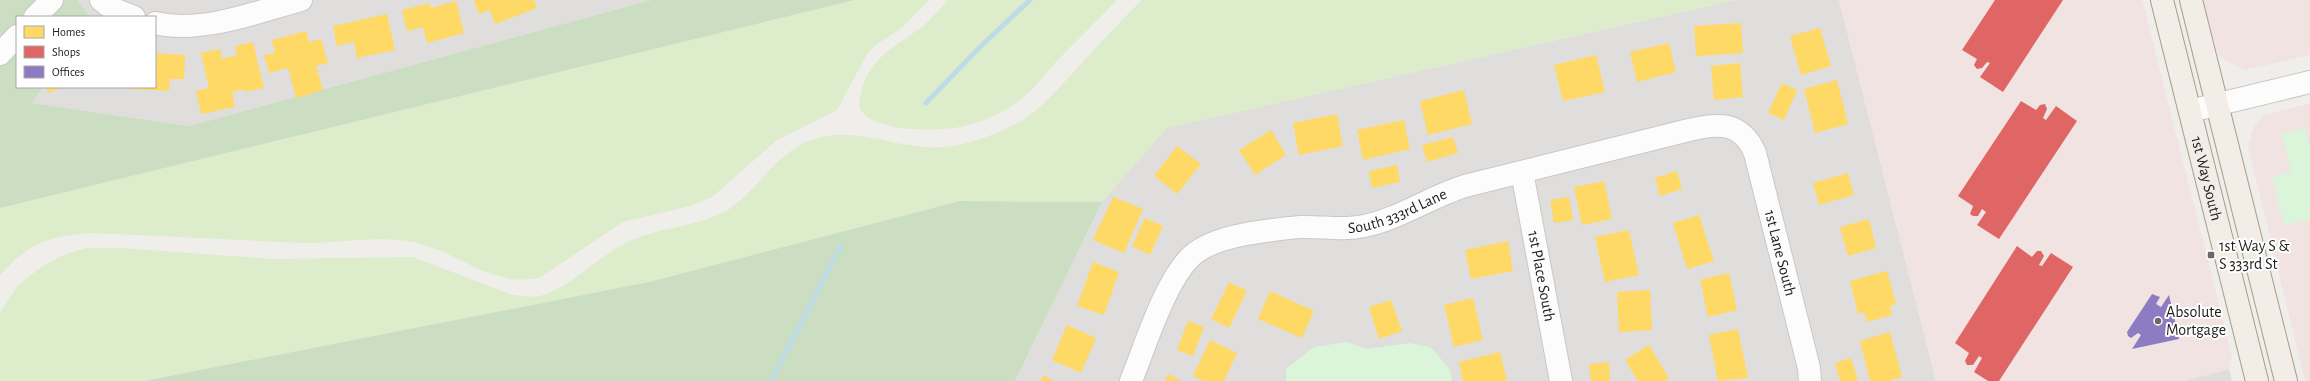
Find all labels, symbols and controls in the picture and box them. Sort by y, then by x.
legend [16,16,156,88]
text: Homes [52,26,85,38]
text: Shops [52,46,80,58]
text: Offices [52,66,85,78]
street label: 1st Way South [2188,135,2225,222]
street label: South 333rd Lane [1347,186,1449,236]
street label: 1st Lane South [1762,208,1799,298]
street label: 1st Place South [1525,230,1558,323]
place label: 1st Way S & S 333rd St [2219,238,2290,272]
marker: 1st Way S & S 333rd St [2206,250,2216,260]
place label: Absolute Mortgage [2166,304,2226,338]
marker: Absolute Mortgage [2153,316,2163,326]

